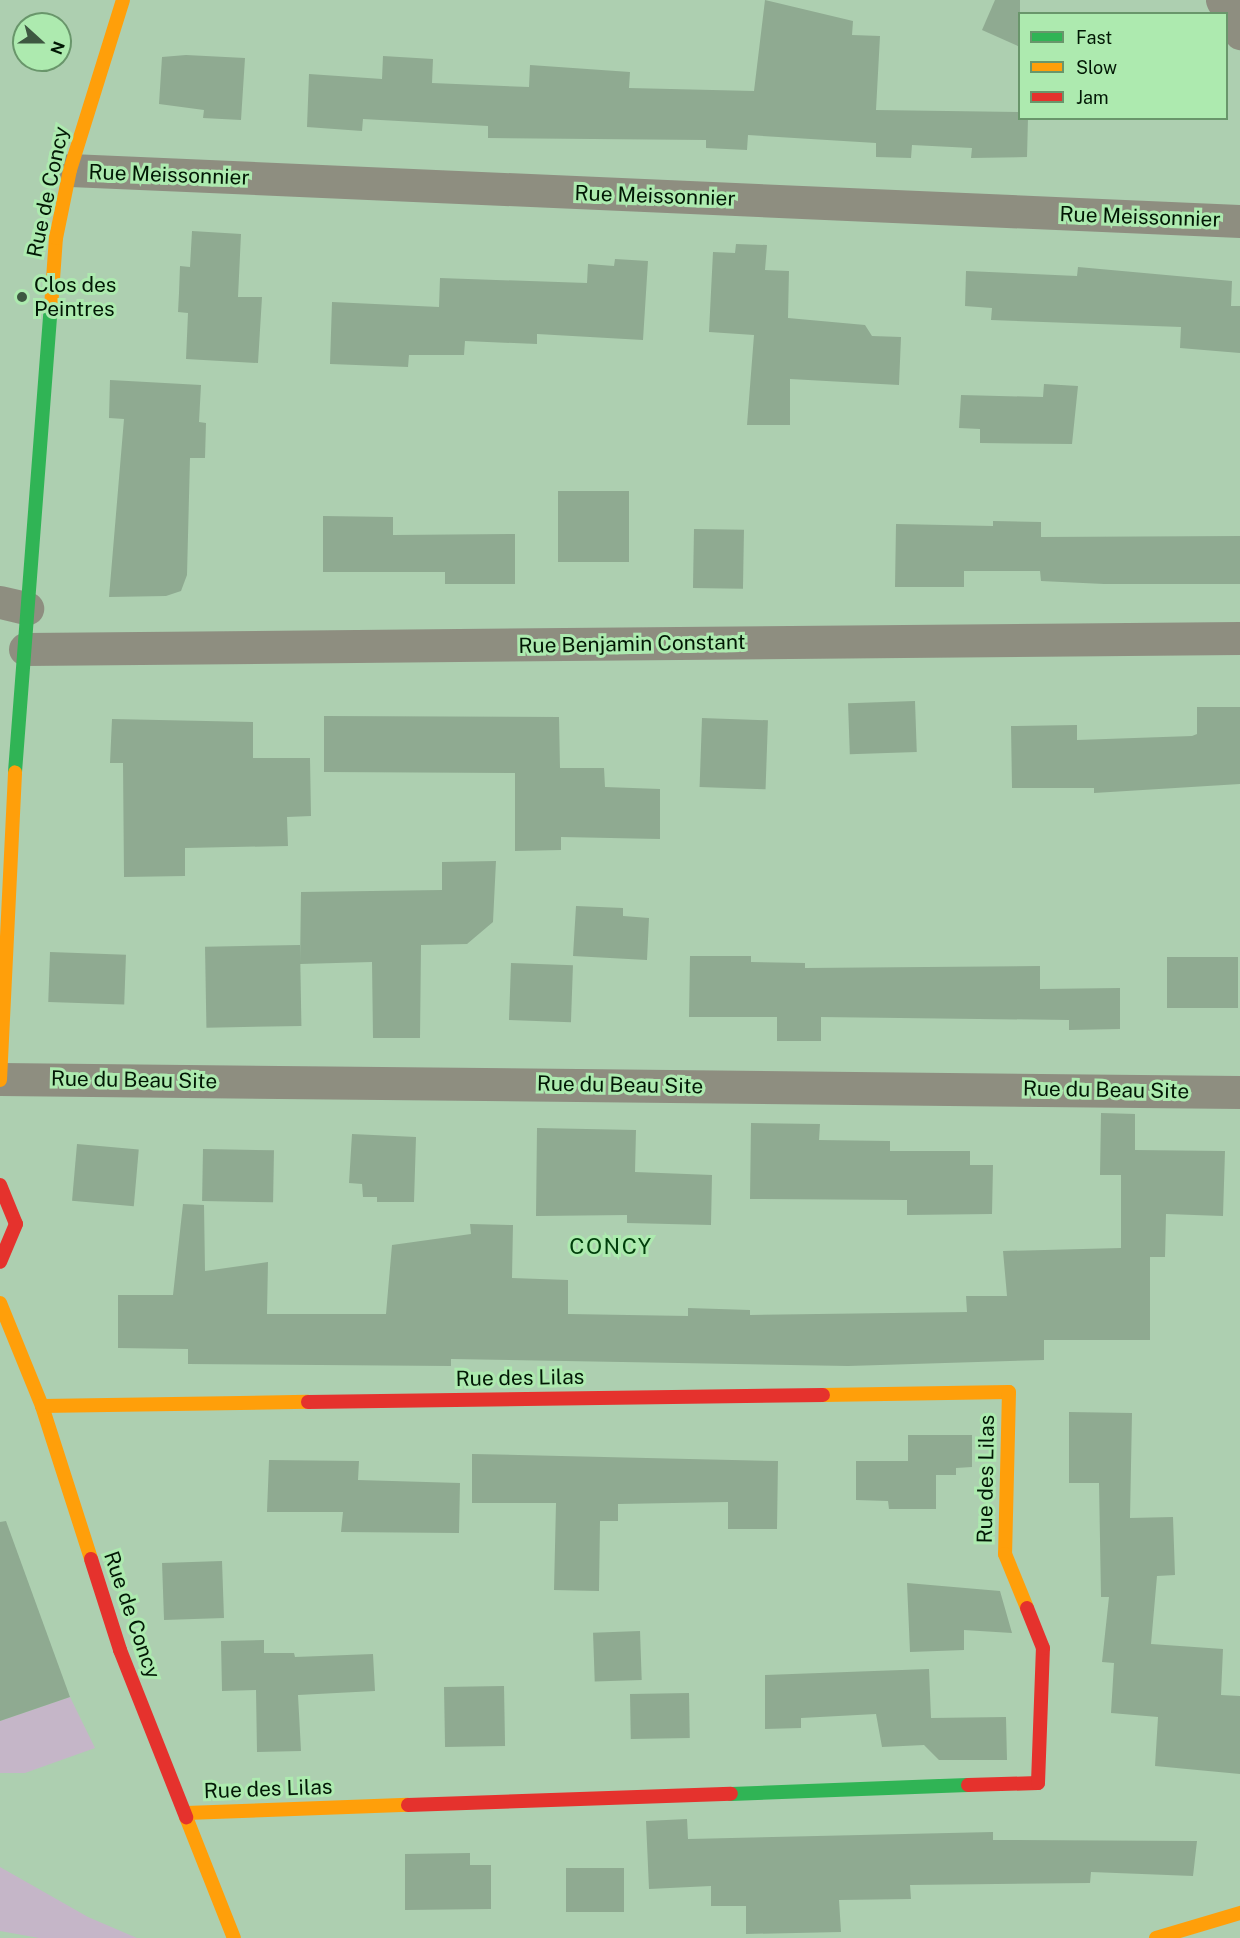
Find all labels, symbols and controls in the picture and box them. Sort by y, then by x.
north arrow [12,12,72,72]
legend [1018,12,1228,120]
text: Fast [1076,27,1112,48]
text: N [46,39,69,57]
text: Slow [1076,57,1117,78]
text: Jam [1076,87,1109,108]
street label: Rue de Concy [22,124,74,260]
street label: Rue Meissonnier [88,160,250,190]
street label: Rue Meissonnier [574,181,736,211]
street label: Rue Meissonnier [1059,202,1221,232]
place label: Clos des Peintres [34,272,117,322]
marker: Clos des Peintres [15,290,29,304]
street label: Rue Benjamin Constant [518,629,746,659]
street label: Rue du Beau Site [50,1066,218,1094]
street label: Rue du Beau Site [536,1071,704,1099]
street label: Rue du Beau Site [1022,1076,1190,1104]
district label: CONCY [569,1234,653,1260]
street label: Rue des Lilas [455,1364,585,1392]
street label: Rue des Lilas [972,1414,1000,1544]
street label: Rue de Concy [98,1548,166,1682]
street label: Rue des Lilas [203,1774,333,1804]

